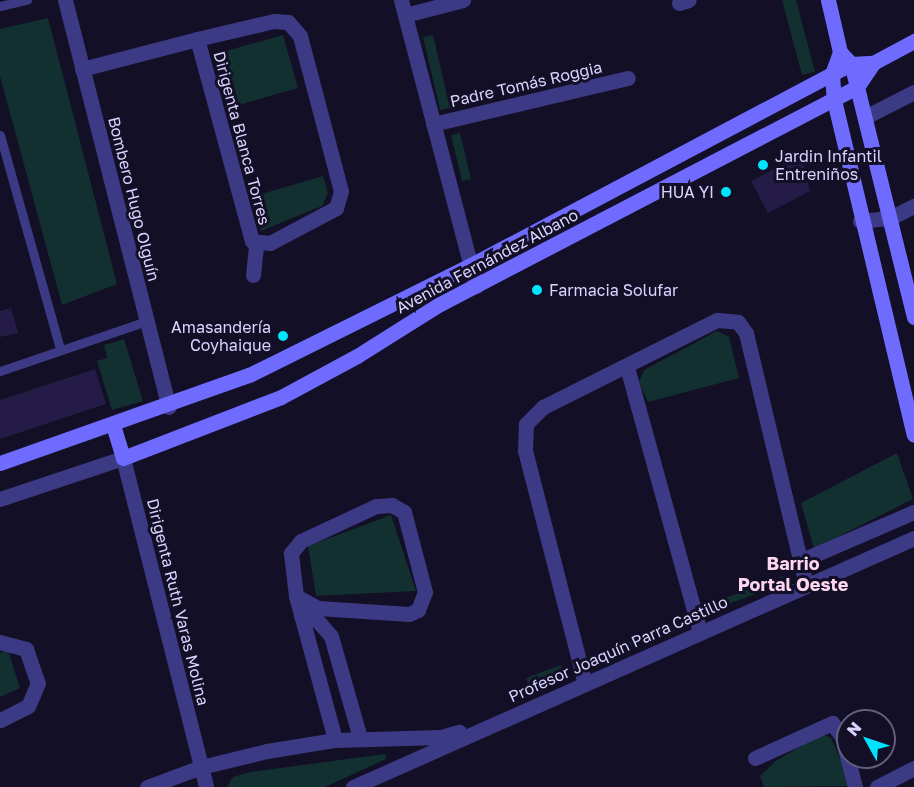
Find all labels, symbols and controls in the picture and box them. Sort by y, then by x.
street label: Dirigenta Blanca Torres [210,49,274,227]
street label: Padre Tomás Roggia [448,57,604,111]
street label: Bombero Hugo Olguín [104,115,164,283]
place label: Jardin Infantil Entreniños [775,146,882,184]
marker: Jardin Infantil Entreniños [756,158,770,172]
place label: HUA YI [661,182,714,202]
marker: HUA YI [719,185,733,199]
street label: Avenida Fernández Albano [393,205,581,317]
place label: Farmacia Solufar [549,280,678,300]
marker: Farmacia Solufar [530,283,544,297]
place label: Amasandería Coyhaique [171,317,271,355]
marker: Amasandería Coyhaique [276,329,290,343]
street label: Dirigenta Ruth Varas Molina [143,496,213,708]
district label: Barrio Portal Oeste [738,553,848,596]
street label: Profesor Joaquín Parra Castillo [505,592,731,706]
north arrow [836,709,896,769]
text: N [842,718,865,740]

